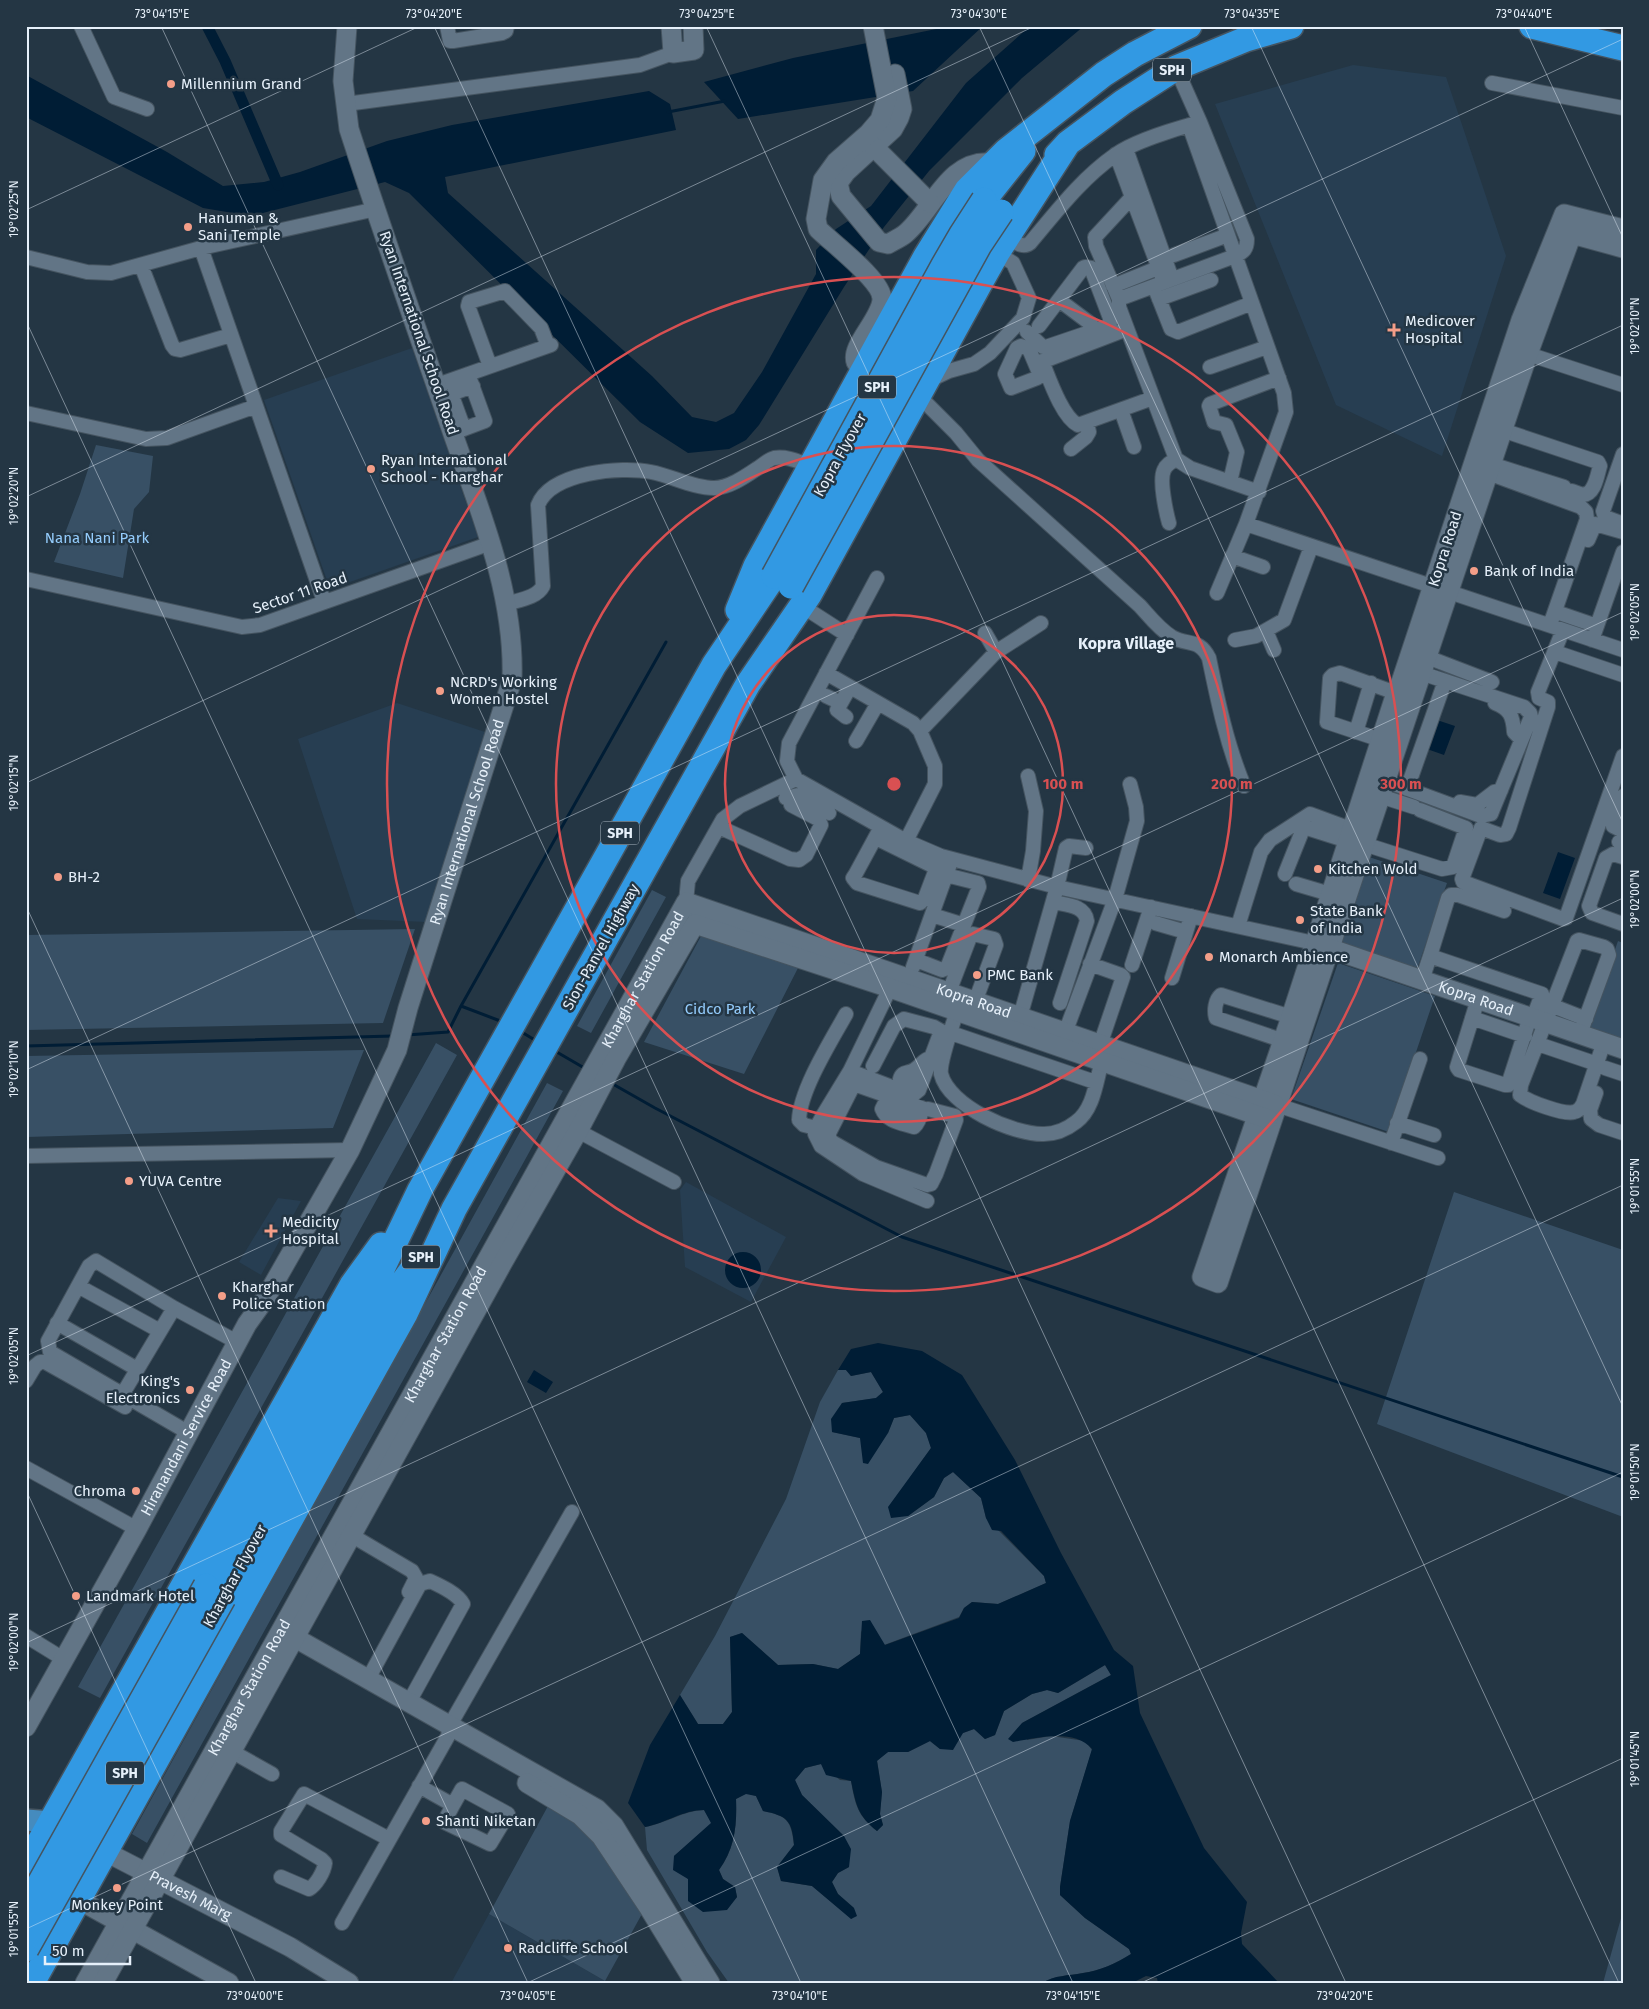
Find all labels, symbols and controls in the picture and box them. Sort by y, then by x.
text: 73°04'15"E [135,7,189,21]
text: 73°04'20"E [406,7,462,21]
text: 73°04'25"E [679,7,735,21]
text: 73°04'30"E [951,7,1007,21]
text: 73°04'35"E [1224,7,1280,21]
text: 73°04'40"E [1496,7,1552,21]
road number: SPH [1153,58,1191,82]
place label: Millennium Grand [181,75,302,93]
marker: Millennium Grand [165,78,177,90]
text: 19°02'25"N [7,180,21,238]
place label: Hanuman & Sani Temple [198,209,281,244]
marker: Hanuman & Sani Temple [182,221,194,233]
street label: Ryan International School Road [376,229,462,437]
text: 19°02'10"N [1628,297,1642,355]
place label: Medicover Hospital [1405,312,1475,347]
marker: Medicover Hospital [1387,323,1401,337]
road number: SPH [858,376,896,398]
street label: Kopra Flyover [810,410,870,500]
place label: Ryan International School - Kharghar [381,451,508,486]
marker: Ryan International School - Kharghar [365,463,377,475]
text: 19°02'20"N [7,467,21,525]
street label: Kopra Road [1424,509,1466,589]
park label: Nana Nani Park [45,529,149,547]
place label: Bank of India [1484,562,1574,580]
marker: Bank of India [1468,565,1480,577]
street label: Sector 11 Road [250,568,350,618]
text: 19°02'05"N [1628,583,1642,641]
district label: Kopra Village [1078,634,1174,653]
place label: NCRD's Working Women Hostel [450,673,557,708]
marker: NCRD's Working Women Hostel [434,685,446,697]
street label: Ryan International School Road [426,717,508,927]
text: 19°02'15"N [7,755,21,811]
centre of rings [885,775,903,793]
text: 100 m [1043,775,1083,793]
text: 200 m [1211,775,1253,793]
text: 300 m [1379,775,1422,793]
road number: SPH [601,821,639,844]
place label: Kitchen Wold [1328,860,1417,878]
marker: Kitchen Wold [1312,863,1324,875]
place label: BH-2 [68,868,100,886]
text: 19°02'00"N [1628,869,1642,929]
marker: BH-2 [52,871,64,883]
street label: Sion-Panvel Highway [559,880,643,1013]
place label: State Bank of India [1310,902,1383,937]
street label: Kharghar Station Road [598,908,688,1051]
marker: State Bank of India [1294,914,1306,926]
place label: Monarch Ambience [1219,948,1348,966]
marker: Monarch Ambience [1203,951,1215,963]
place label: PMC Bank [987,966,1053,984]
marker: PMC Bank [971,969,983,981]
street label: Kopra Road [1436,977,1516,1020]
street label: Kopra Road [934,980,1014,1022]
park label: Cidco Park [685,1000,756,1018]
text: 19°02'10"N [7,1040,21,1098]
text: 19°01'55"N [1628,1158,1642,1214]
place label: YUVA Centre [139,1172,222,1190]
marker: YUVA Centre [123,1175,135,1187]
place label: Medicity Hospital [282,1213,340,1248]
marker: Medicity Hospital [264,1224,278,1238]
road number: SPH [402,1246,440,1268]
street label: Kharghar Station Road [400,1263,491,1406]
place label: Kharghar Police Station [232,1278,326,1313]
marker: Kharghar Police Station [216,1290,228,1302]
text: 19°02'05"N [7,1327,21,1385]
street label: Hiranandani Service Road [137,1356,236,1519]
place label: King's Electronics [106,1372,180,1407]
marker: King's Electronics [184,1384,196,1396]
text: 19°01'50"N [1628,1443,1642,1501]
place label: Chroma [74,1482,126,1500]
marker: Chroma [130,1485,142,1497]
street label: Kharghar Flyover [199,1521,271,1630]
place label: Landmark Hotel [86,1587,195,1605]
marker: Landmark Hotel [70,1590,82,1602]
text: 19°02'00"N [7,1612,21,1672]
street label: Kharghar Station Road [204,1616,294,1759]
text: 19°01'45"N [1628,1731,1642,1787]
road number: SPH [106,1762,144,1785]
place label: Shanti Niketan [436,1812,536,1830]
marker: Shanti Niketan [420,1815,432,1827]
street label: Pravesh Marg [146,1867,235,1924]
marker: Monkey Point [111,1882,123,1894]
place label: Monkey Point [71,1896,163,1914]
text: 19°01'55"N [7,1901,21,1957]
scale bar [45,1934,130,1966]
place label: Radcliffe School [518,1939,629,1957]
text: 50 m [52,1942,85,1960]
marker: Radcliffe School [502,1942,514,1954]
text: 73°04'00"E [227,1989,283,2003]
text: 73°04'05"E [500,1989,556,2003]
text: 73°04'10"E [772,1989,828,2003]
text: 73°04'15"E [1046,1989,1100,2003]
text: 73°04'20"E [1317,1989,1373,2003]

